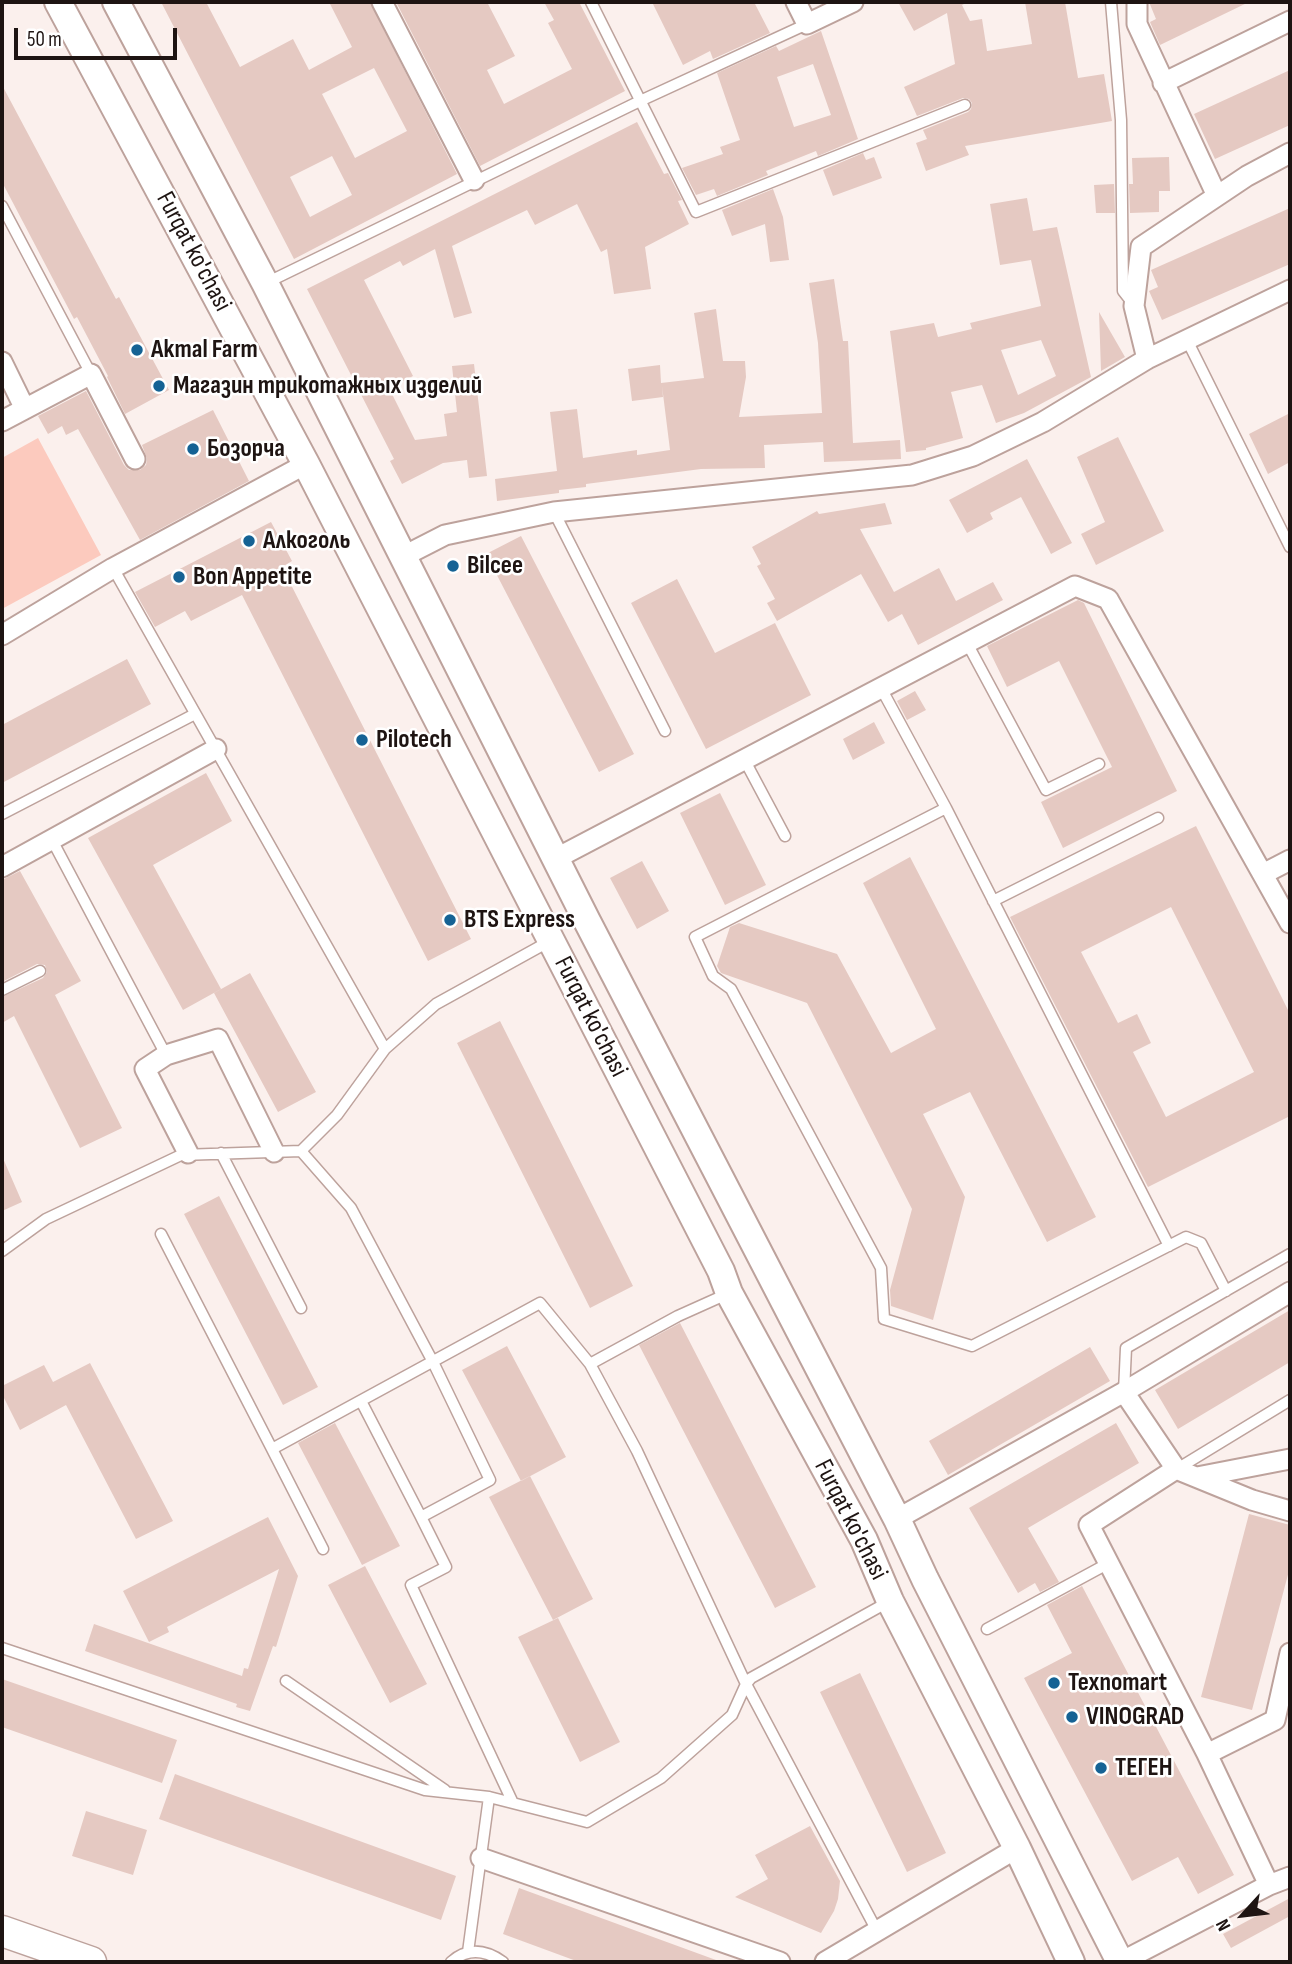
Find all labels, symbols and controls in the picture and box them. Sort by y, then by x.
scale bar [18,14,180,58]
text: 50 m [27,27,62,52]
street label: Furqat ko'chasi [149,187,237,317]
place label: Akmal Farm [151,334,258,366]
marker: Akmal Farm [129,342,145,358]
place label: Магазин трикотажных изделий [173,370,482,402]
marker: Магазин трикотажных изделий [151,378,167,394]
place label: Бозорча [207,433,285,465]
marker: Бозорча [185,441,201,457]
place label: Алкоголь [263,525,350,557]
marker: Алкоголь [241,533,257,549]
place label: Bilcee [467,550,523,582]
marker: Bilcee [445,558,461,574]
place label: Bon Appetite [193,561,312,593]
marker: Bon Appetite [171,569,187,585]
place label: Pilotech [376,724,452,756]
marker: Pilotech [354,732,370,748]
place label: BTS Express [464,904,575,936]
marker: BTS Express [442,912,458,928]
street label: Furqat ko'chasi [546,952,634,1082]
street label: Furqat ko'chasi [806,1455,894,1585]
place label: Texnomart [1068,1667,1167,1699]
marker: Texnomart [1046,1675,1062,1691]
place label: VINOGRAD [1086,1701,1184,1733]
marker: VINOGRAD [1064,1709,1080,1725]
place label: ТЕГЕН [1115,1752,1173,1784]
marker: ТЕГЕН [1093,1760,1109,1776]
north arrow [1208,1880,1278,1950]
text: N [1211,1915,1236,1935]

